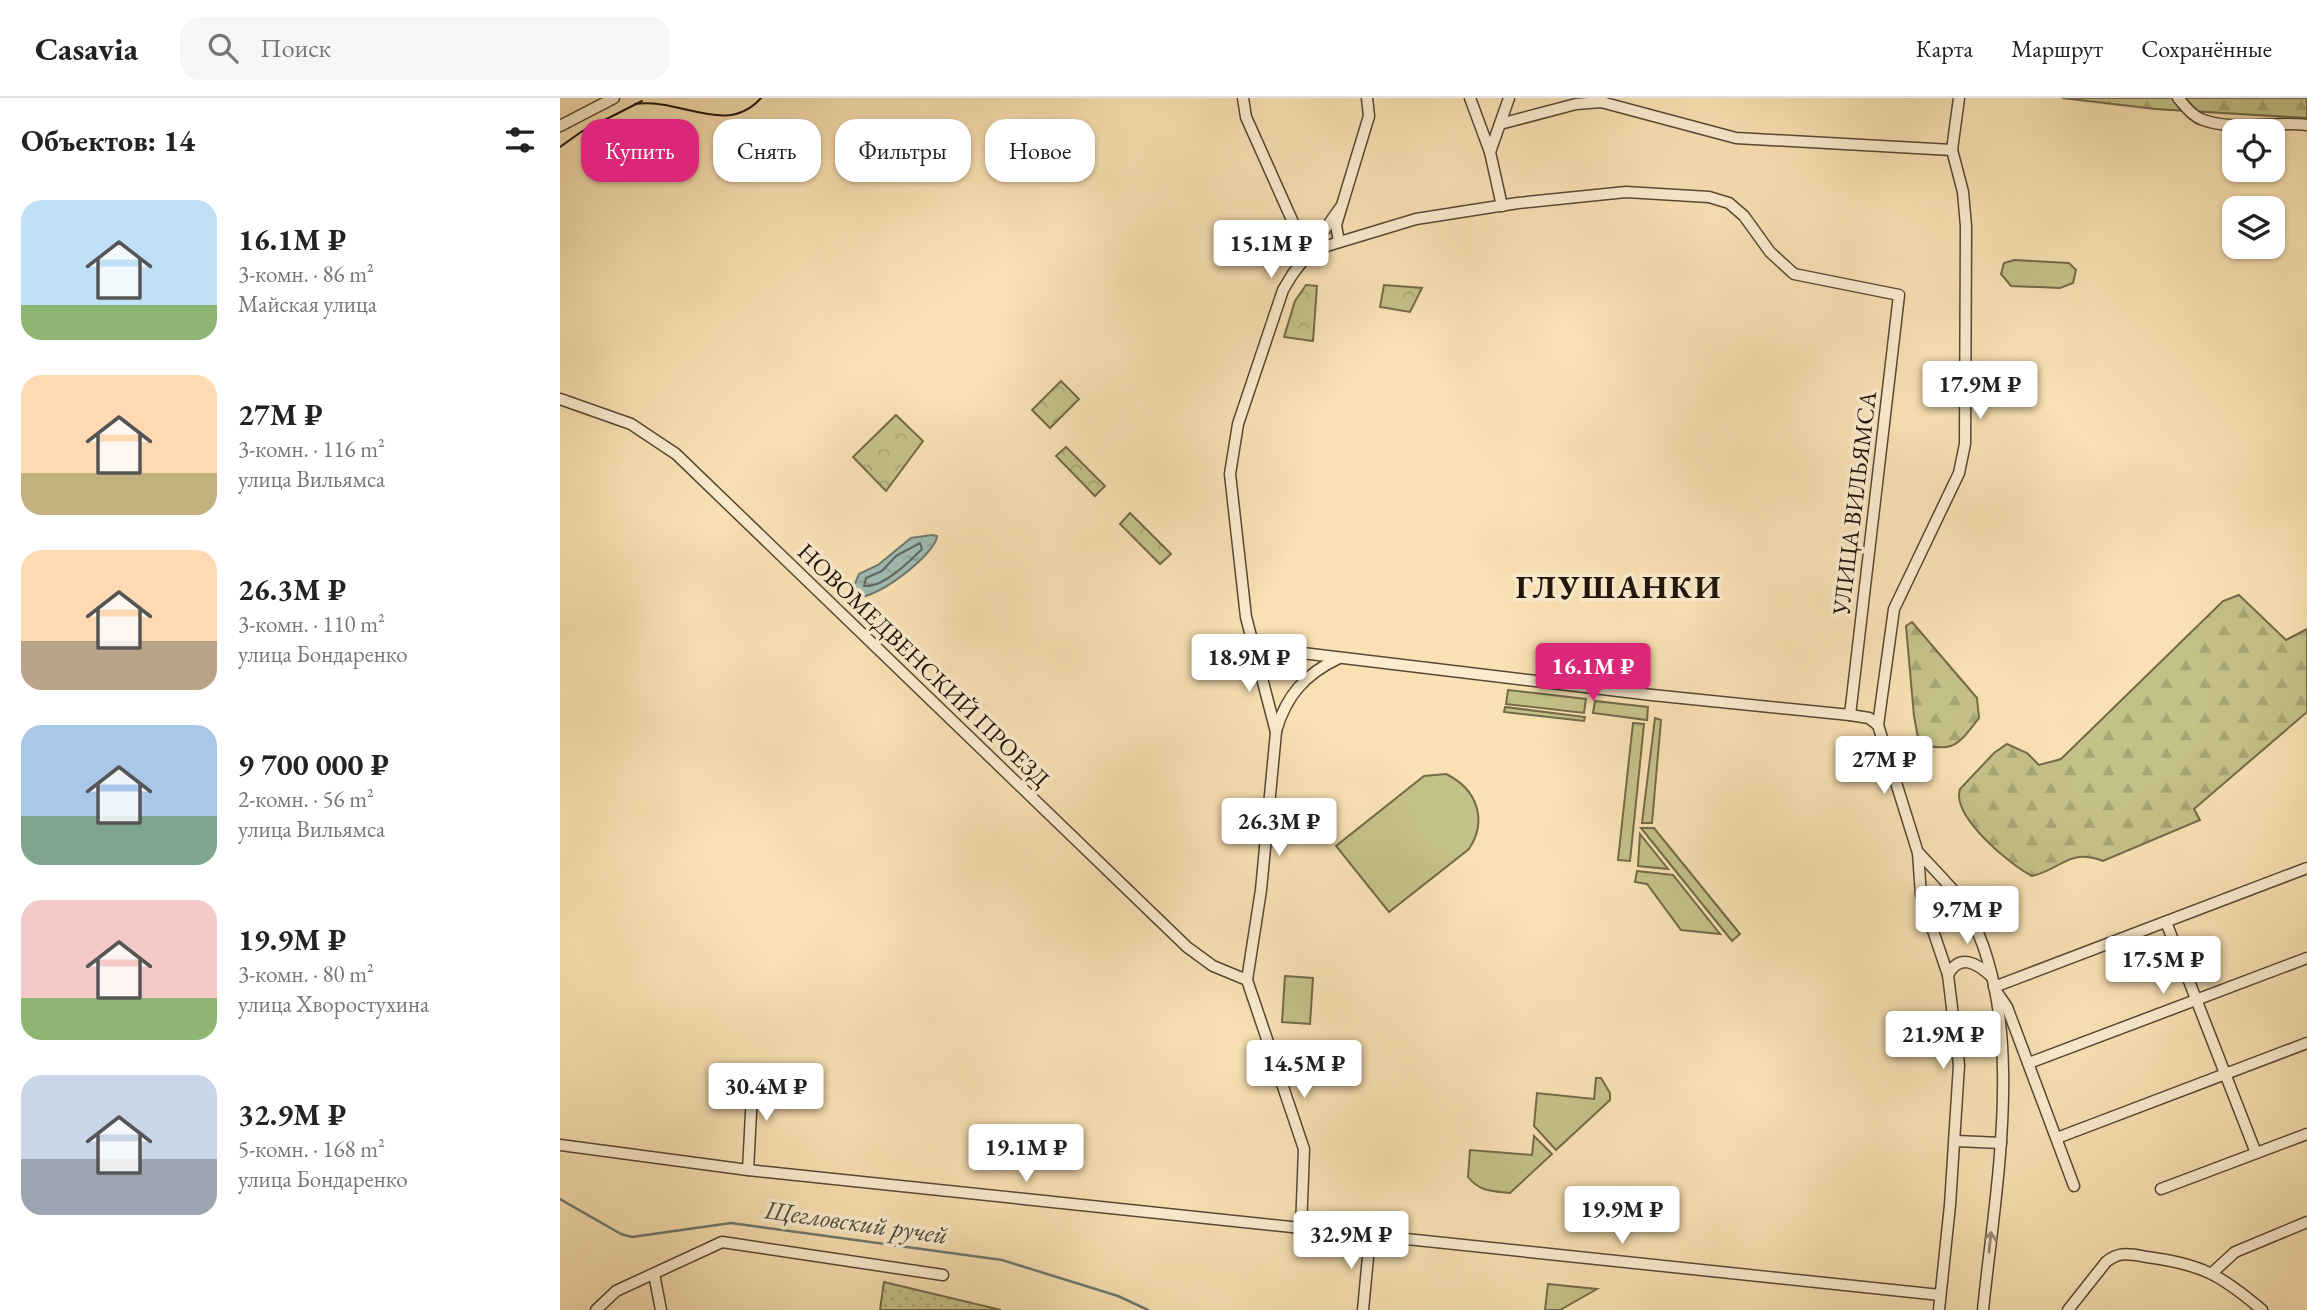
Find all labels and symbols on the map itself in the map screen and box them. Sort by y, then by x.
pin: 15.1M ₽ [1206,220,1336,280]
pin: 17.9M ₽ [1915,362,2045,421]
street label: УЛИЦА ВИЛЬЯМСА [1825,389,1883,618]
street label: НОВОМЕДВЕНСКИЙ ПРОЕЗД [791,536,1057,794]
district label: ГЛУШАНКИ [1516,566,1722,608]
pin: 18.9M ₽ [1184,634,1314,694]
pin: 16.1M ₽ [1528,644,1658,703]
pin: 27M ₽ [1835,736,1933,796]
pin: 26.3M ₽ [1214,798,1344,858]
pin: 9.7M ₽ [1910,886,2024,946]
pin: 17.5M ₽ [2098,936,2228,996]
pin: 21.9M ₽ [1878,1012,2008,1071]
pin: 14.5M ₽ [1239,1040,1369,1100]
pin: 30.4M ₽ [701,1063,831,1123]
pin: 19.1M ₽ [961,1124,1091,1184]
pin: 19.9M ₽ [1557,1186,1687,1246]
water label: Щегловский ручей [761,1192,950,1252]
pin: 32.9M ₽ [1286,1212,1416,1271]
one-way arrow [1984,1231,1997,1254]

